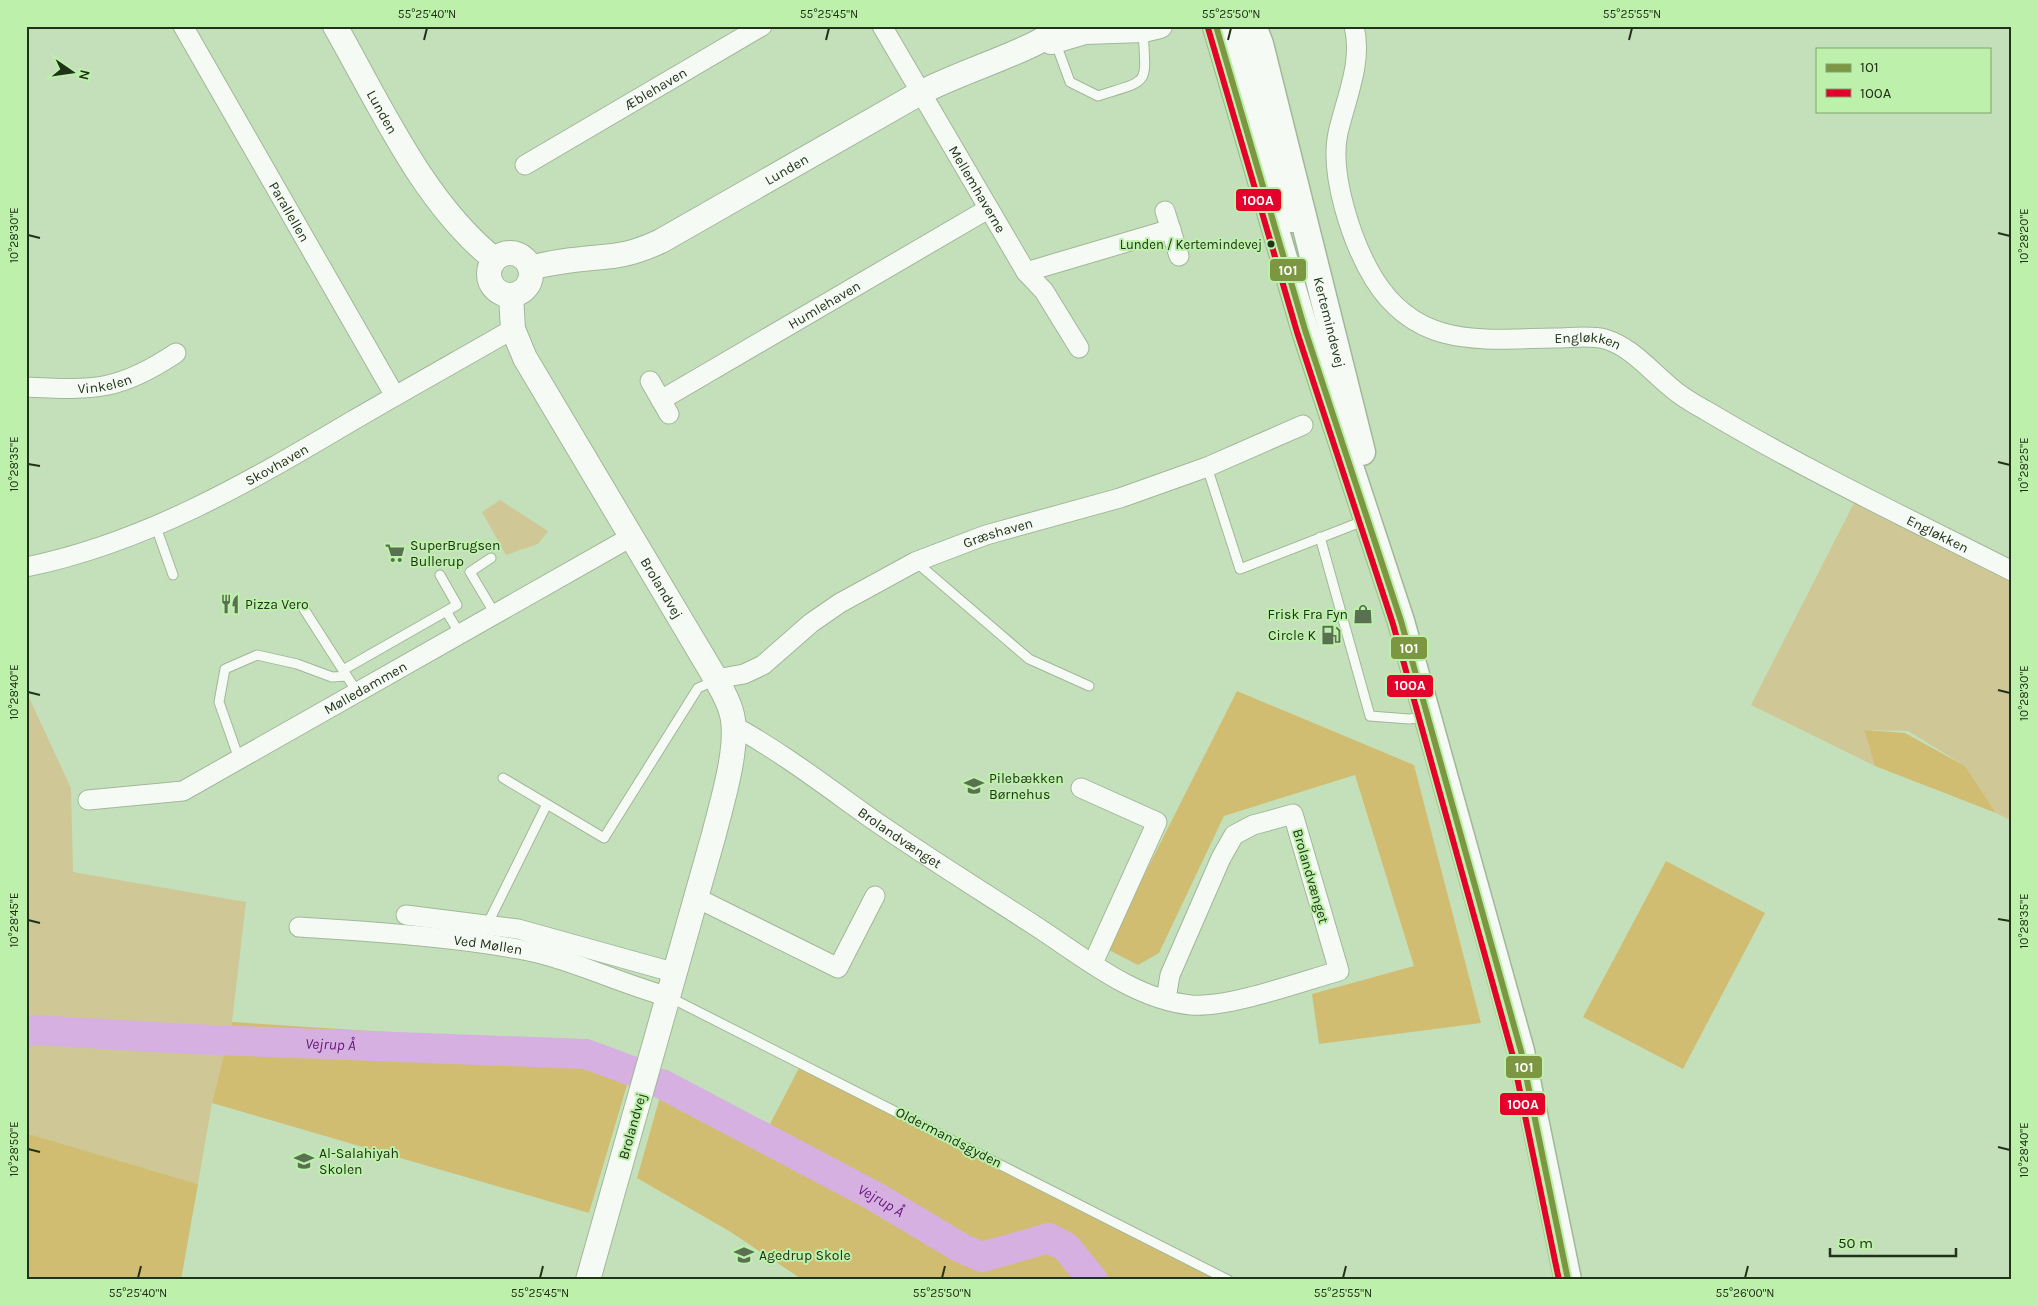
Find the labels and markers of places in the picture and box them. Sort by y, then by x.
place label: Lunden / Kertemindevej [1120,237,1262,252]
marker: Lunden / Kertemindevej [1266,239,1276,249]
place label: SuperBrugsen Bullerup [410,537,501,570]
supermarket icon: SuperBrugsen Bullerup [384,542,406,564]
restaurant icon: Pizza Vero [219,593,241,615]
place label: Pizza Vero [245,596,309,613]
shop icon: Frisk Fra Fyn [1352,603,1374,625]
place label: Frisk Fra Fyn [1268,606,1348,623]
fuel station icon: Circle K [1320,624,1342,646]
place label: Circle K [1268,627,1316,644]
place label: Pilebækken Børnehus [989,770,1064,803]
school or university icon: Pilebækken Børnehus [963,775,985,797]
place label: Al-Salahiyah Skolen [319,1145,399,1178]
school or university icon: Al-Salahiyah Skolen [293,1150,315,1172]
school or university icon: Agedrup Skole [733,1244,755,1266]
place label: Agedrup Skole [759,1247,851,1264]

